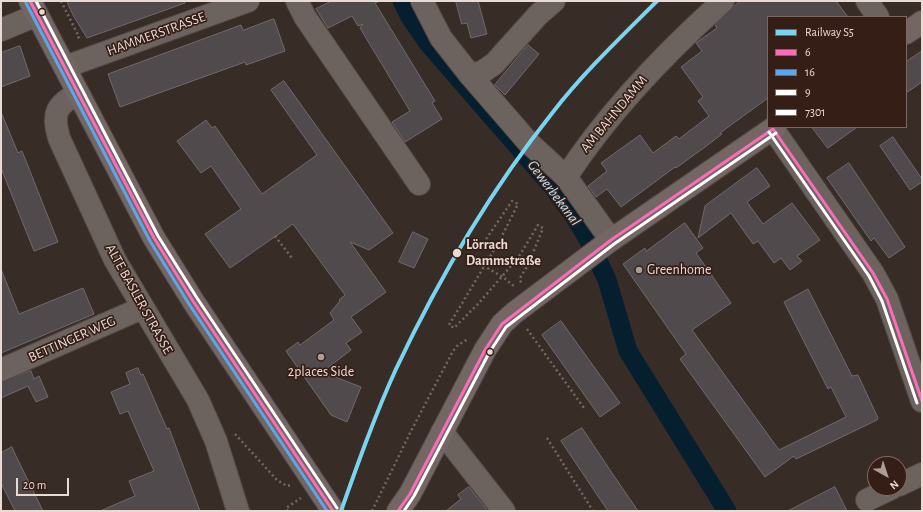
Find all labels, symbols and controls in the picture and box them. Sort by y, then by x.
unlabelled marker [37,7,47,17]
street label: HAMMERSTRASSE [105,8,207,60]
legend [767,16,907,128]
text: Railway S5 [805,26,854,38]
text: 6 [805,46,811,58]
text: 16 [805,66,815,78]
street label: AM BAHNDAMM [577,72,651,156]
text: 9 [805,86,811,98]
text: 7301 [805,106,825,118]
water label: Gewerbekanal [523,157,585,229]
place label: Lörrach Dammstraße [466,237,541,270]
street label: ALTE BASLER STRASSE [102,241,176,357]
marker: Lörrach Dammstraße [451,247,463,259]
place label: Greenhome [647,262,711,278]
marker: Greenhome [634,265,644,275]
street label: BETTINGER WEG [26,312,118,366]
unlabelled marker [485,347,495,357]
marker: 2places Side [316,352,326,362]
place label: 2places Side [288,364,354,380]
north arrow [867,456,907,496]
scale bar [18,470,71,496]
text: N [888,478,901,492]
text: 20 m [23,479,46,491]

